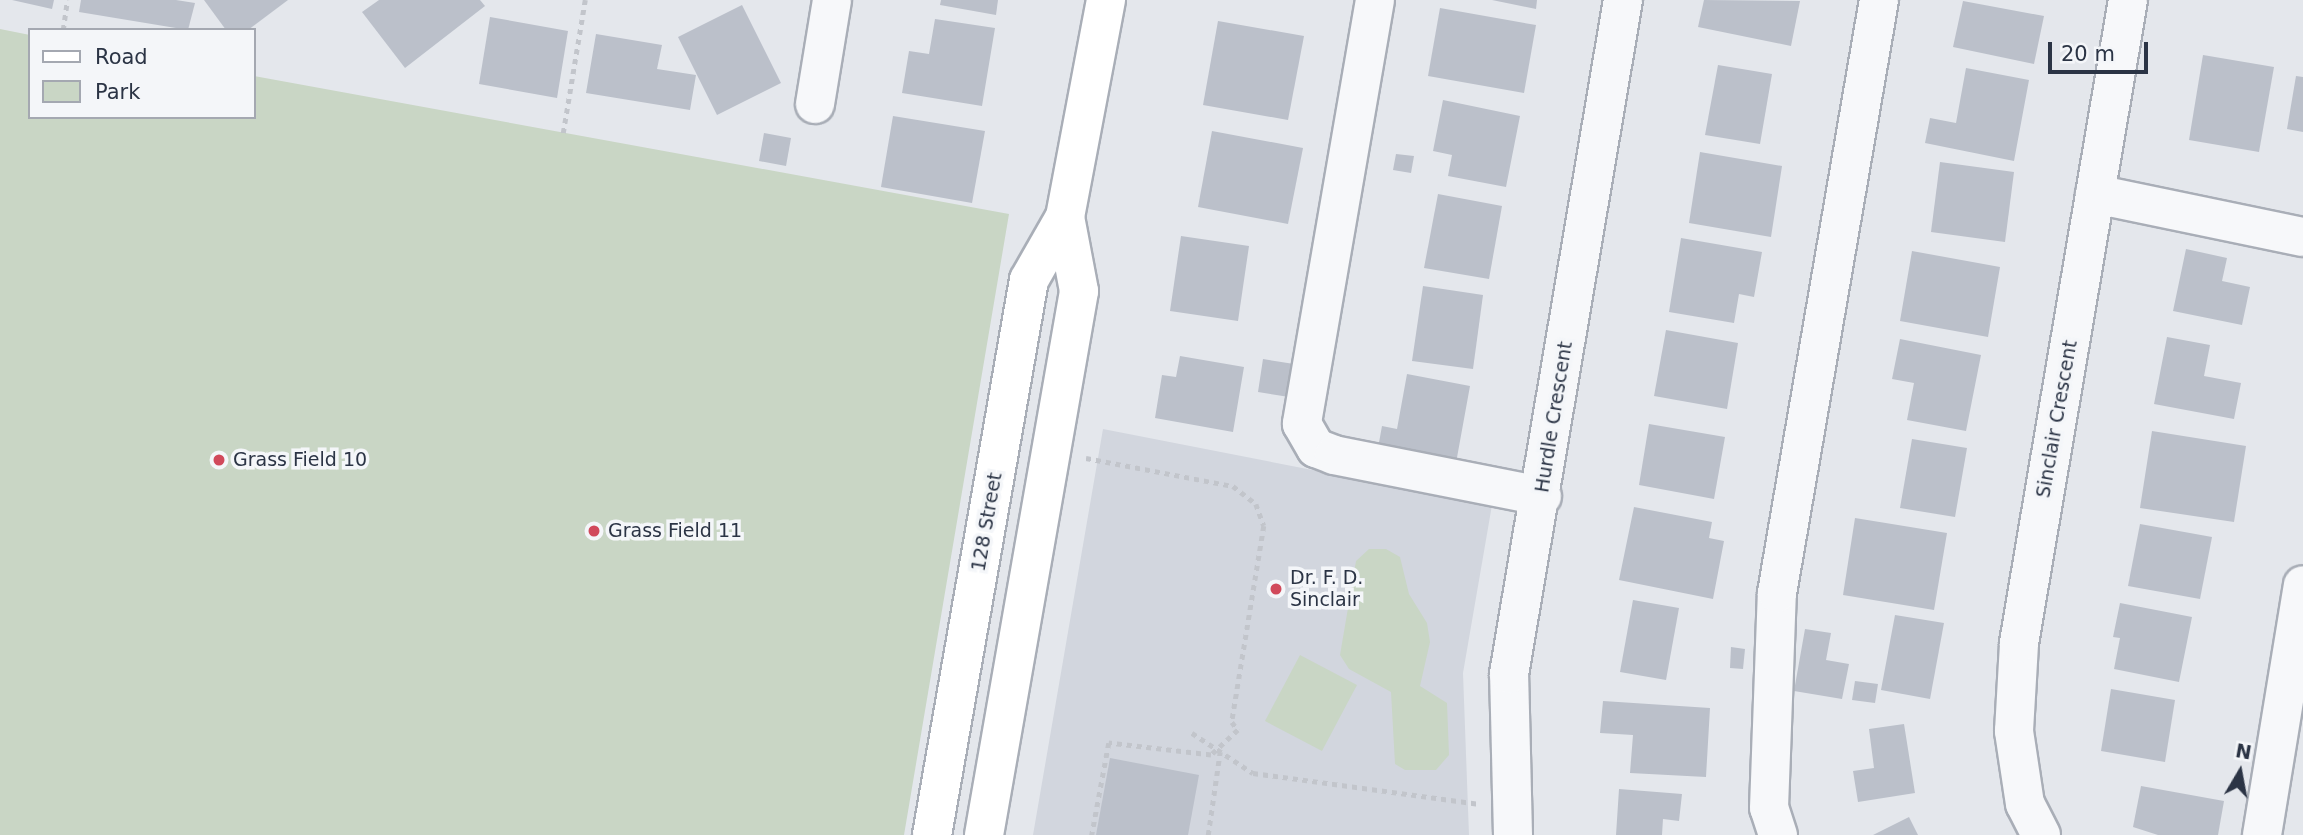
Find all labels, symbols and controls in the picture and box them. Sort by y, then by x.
legend [28,28,256,119]
scale bar [2051,28,2151,72]
text: 20 m [2061,42,2115,66]
text: Road [95,45,148,69]
text: Park [95,80,140,104]
street label: Sinclair Crescent [2032,338,2082,500]
street label: Hurdle Crescent [1531,340,1577,494]
place label: Grass Field 10 [233,449,367,471]
marker: Grass Field 10 [211,452,227,468]
street label: 128 Street [967,471,1007,573]
place label: Grass Field 11 [608,520,742,542]
marker: Grass Field 11 [586,523,602,539]
place label: Dr. F. D. Sinclair [1290,567,1363,611]
marker: Dr. F. D. Sinclair [1268,581,1284,597]
north arrow [2205,737,2275,807]
text: N [2234,739,2253,764]

